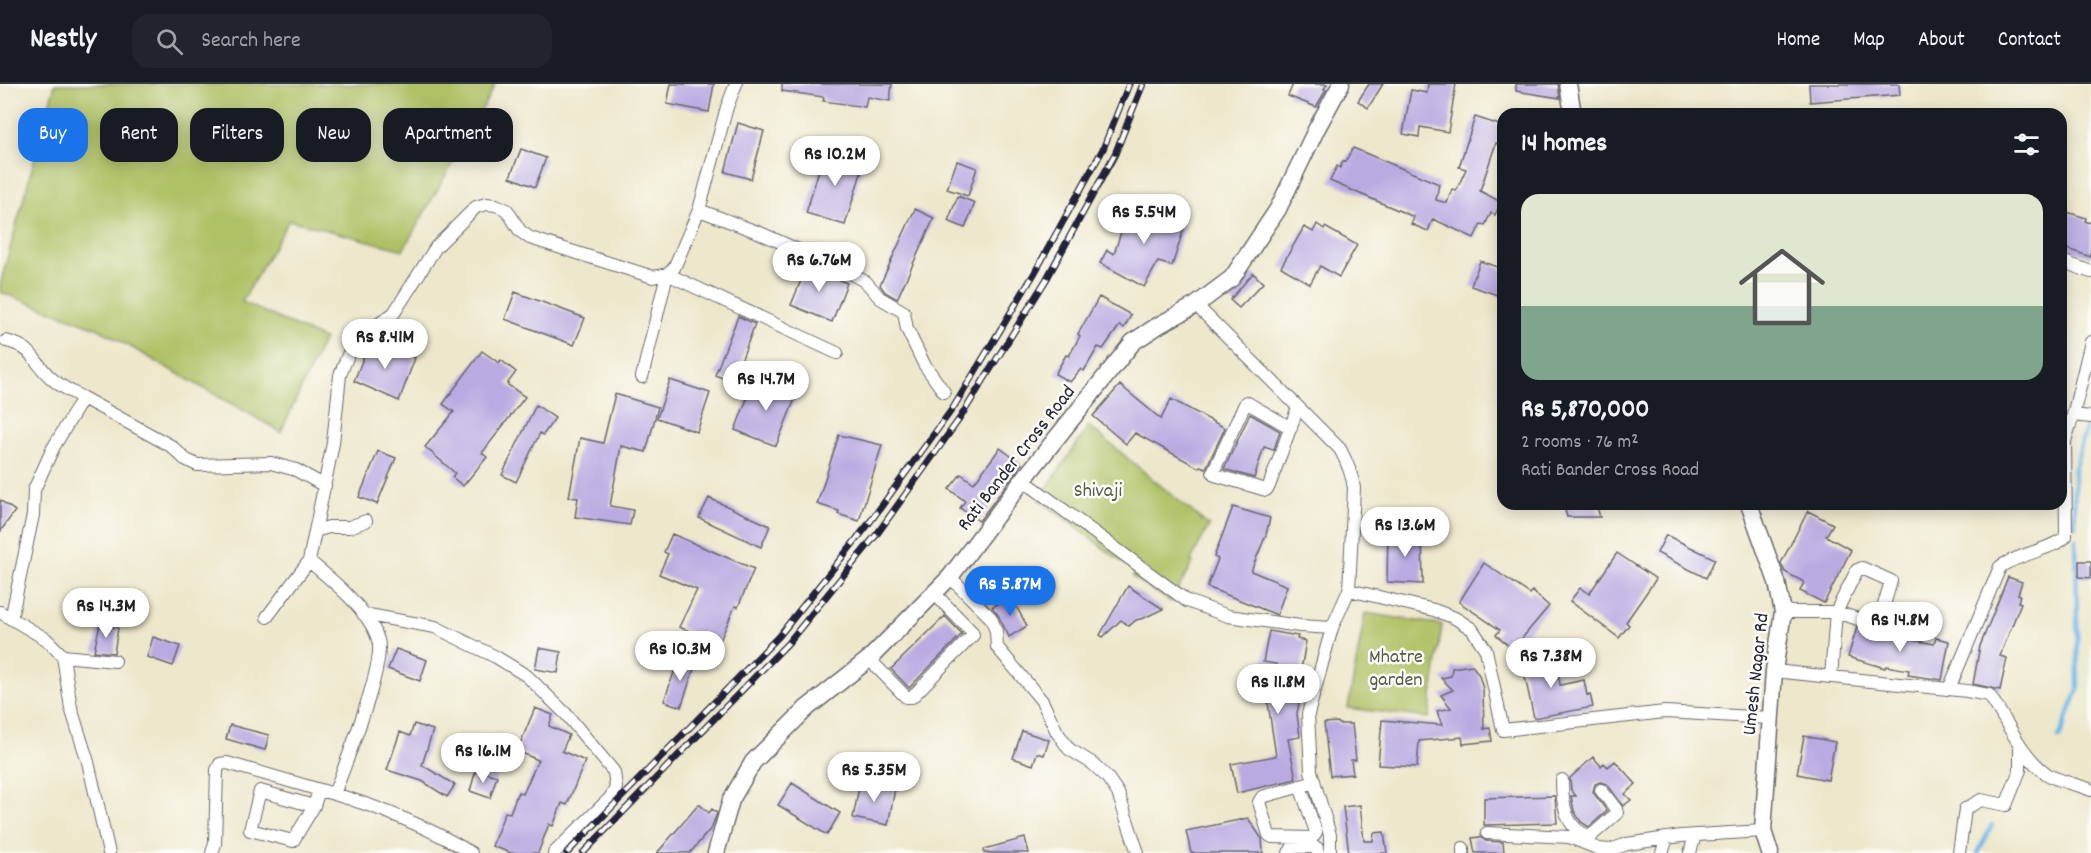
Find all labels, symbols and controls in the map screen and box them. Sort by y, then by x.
search box [132,14,552,68]
text: Nestly [30,21,96,61]
icon: search [153,25,186,58]
text: Search here [201,26,301,57]
text: Home [1776,26,1820,56]
text: Map [1853,26,1885,56]
text: About [1918,26,1965,56]
text: Contact [1998,26,2061,56]
chip: Buy [18,108,88,162]
chip: Rent [100,108,178,162]
chip: Filters [190,108,284,162]
chip: New [296,108,371,162]
chip: Apartment [383,108,513,162]
text: 14 homes [1521,126,1607,163]
icon: filters [2010,128,2043,161]
pin: Rs 10.2M [773,136,897,187]
text: Rs 10.2M [804,141,866,169]
pin: Rs 5.54M [1082,194,1206,245]
text: Rs 5.54M [1112,199,1176,227]
icon: home [1728,233,1836,341]
pin: Rs 6.76M [757,242,881,293]
text: Rs 6.76M [786,247,852,275]
pin: Rs 8.41M [323,319,447,370]
text: Rs 8.41M [356,324,414,352]
pin: Rs 14.7M [704,361,828,412]
text: Rs 14.7M [737,366,795,394]
street label: Rati Bander Cross Road [952,380,1083,538]
text: Rs 5,870,000 [1521,392,1650,429]
text: 2 rooms · 76 m² [1521,429,1639,457]
text: Rati Bander Cross Road [1521,457,1699,485]
park label: Shivaji [1074,478,1122,506]
pin: Rs 13.6M [1343,507,1467,558]
text: Rs 13.6M [1375,512,1435,540]
pin: Rs 5.87M [948,566,1072,617]
text: Rs 5.87M [979,571,1041,599]
pin: Rs 14.3M [44,588,168,639]
text: Rs 14.3M [76,593,136,621]
pin: Rs 14.8M [1838,602,1962,653]
text: Rs 14.8M [1871,607,1929,635]
street label: Umesh Nagar Rd [1737,612,1777,737]
pin: Rs 10.3M [618,631,742,682]
text: Rs 10.3M [649,636,711,664]
pin: Rs 7.38M [1489,638,1613,689]
text: Rs 7.38M [1520,643,1582,671]
park label: Mhatre garden [1369,644,1423,695]
pin: Rs 11.8M [1216,664,1340,715]
text: Rs 11.8M [1251,669,1305,697]
pin: Rs 16.1M [421,733,545,784]
text: Rs 16.1M [455,738,511,766]
pin: Rs 5.35M [812,752,936,803]
text: Rs 5.35M [841,757,907,785]

